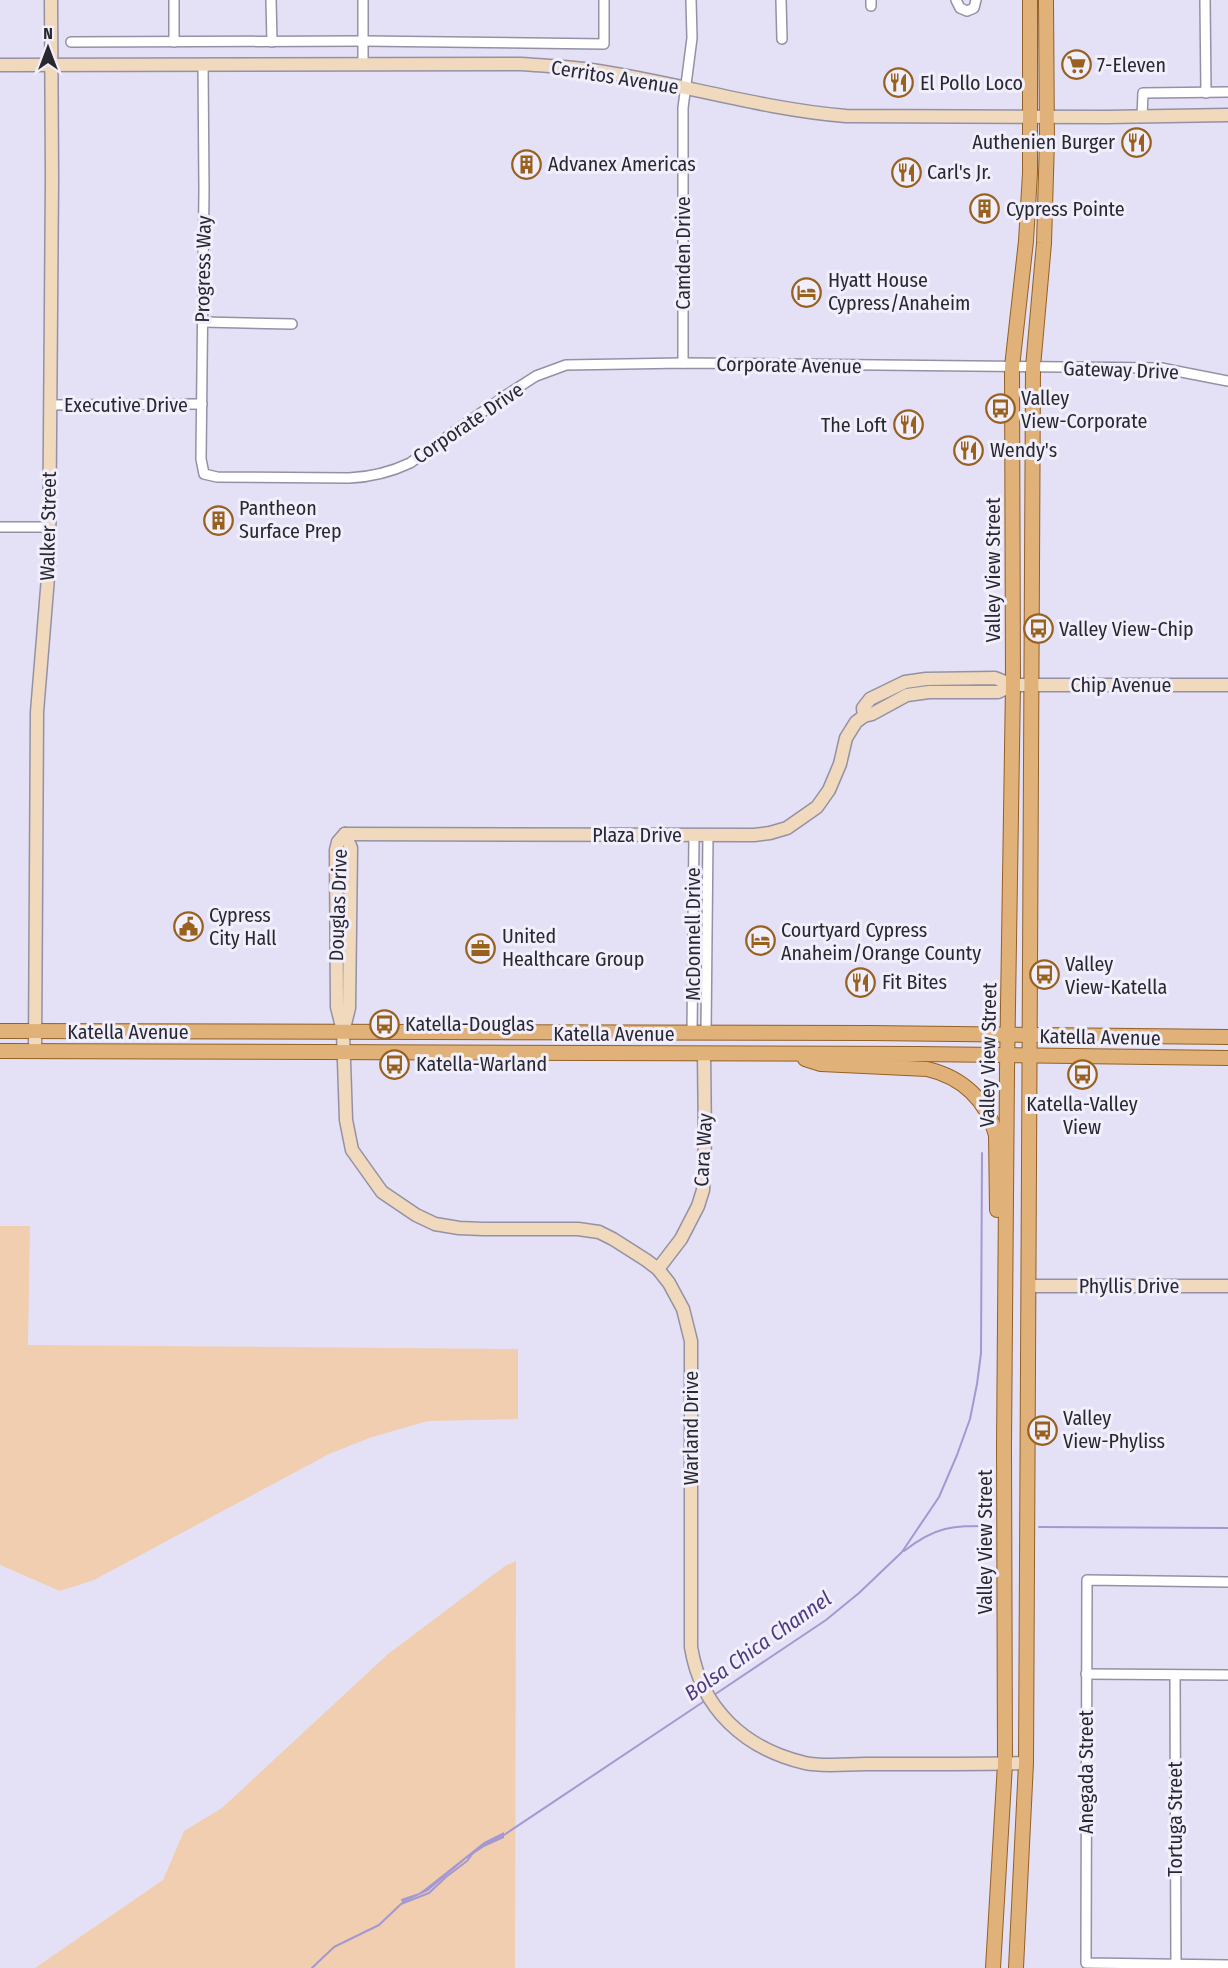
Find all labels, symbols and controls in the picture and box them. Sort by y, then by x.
north arrow [18,18,78,78]
text: N [43,24,53,43]
supermarket icon: 7-Eleven [1060,49,1092,81]
place label: 7-Eleven [1097,53,1166,77]
street label: Cerritos Avenue [550,55,680,99]
restaurant icon: El Pollo Loco [883,67,915,99]
place label: El Pollo Loco [920,71,1023,95]
restaurant icon: Authenien Burger [1120,126,1152,158]
place label: Authenien Burger [972,130,1115,154]
building icon: Advanex Americas [511,148,543,180]
place label: Advanex Americas [548,152,696,176]
restaurant icon: Carl's Jr. [890,156,922,188]
place label: Carl's Jr. [927,160,991,184]
building icon: Cypress Pointe [969,193,1001,225]
street label: Camden Drive [671,196,695,310]
place label: Cypress Pointe [1006,197,1125,221]
street label: Progress Way [190,215,216,323]
place label: Hyatt House Cypress/Anaheim [828,268,970,315]
hotel icon: Hyatt House Cypress/Anaheim [791,276,823,308]
street label: Corporate Avenue [716,352,862,378]
street label: Gateway Drive [1063,356,1179,384]
street label: Corporate Drive [408,377,528,469]
place label: Valley View-Corporate [1021,386,1147,433]
street label: Executive Drive [64,393,188,417]
bus stop icon: Valley View-Corporate [984,393,1016,425]
restaurant icon: The Loft [892,409,924,441]
place label: The Loft [821,413,887,437]
restaurant icon: Wendy's [953,434,985,466]
place label: Wendy's [990,438,1057,462]
street label: Walker Street [35,471,61,581]
place label: Pantheon Surface Prep [239,496,342,543]
street label: Valley View Street [981,497,1005,642]
building icon: Pantheon Surface Prep [202,504,234,536]
bus stop icon: Valley View-Chip [1022,613,1054,645]
place label: Valley View-Chip [1059,617,1194,641]
street label: Chip Avenue [1071,673,1171,697]
street label: Plaza Drive [592,823,682,847]
street label: Douglas Drive [324,848,352,962]
street label: McDonnell Drive [681,867,705,1001]
place label: Cypress City Hall [209,903,277,950]
public building icon: Cypress City Hall [172,910,204,942]
place label: Courtyard Cypress Anaheim/Orange County [781,918,981,965]
place label: United Healthcare Group [502,924,644,971]
hotel icon: Courtyard Cypress Anaheim/Orange County [744,925,776,957]
office icon: United Healthcare Group [465,932,497,964]
place label: Valley View-Katella [1065,952,1167,999]
bus stop icon: Valley View-Katella [1028,959,1060,991]
restaurant icon: Fit Bites [845,966,877,998]
place label: Fit Bites [882,970,947,994]
street label: Valley View Street [975,982,1001,1128]
bus stop icon: Katella-Douglas [368,1008,400,1040]
place label: Katella-Douglas [405,1012,534,1036]
street label: Katella Avenue [67,1020,189,1044]
street label: Katella Avenue [553,1022,675,1046]
street label: Katella Avenue [1039,1024,1161,1050]
bus stop icon: Katella-Warland [379,1048,411,1080]
place label: Katella-Warland [416,1052,547,1076]
bus stop icon: Katella-Valley View [1066,1058,1098,1090]
place label: Katella-Valley View [1026,1092,1138,1139]
street label: Cara Way [689,1113,717,1187]
street label: Phyllis Drive [1079,1274,1179,1298]
street label: Warland Drive [679,1371,703,1485]
place label: Valley View-Phyliss [1063,1406,1165,1453]
bus stop icon: Valley View-Phyliss [1026,1414,1058,1446]
street label: Valley View Street [973,1469,997,1614]
water label: Bolsa Chica Channel [680,1586,836,1706]
street label: Anegada Street [1074,1709,1098,1834]
street label: Tortuga Street [1163,1761,1187,1877]

